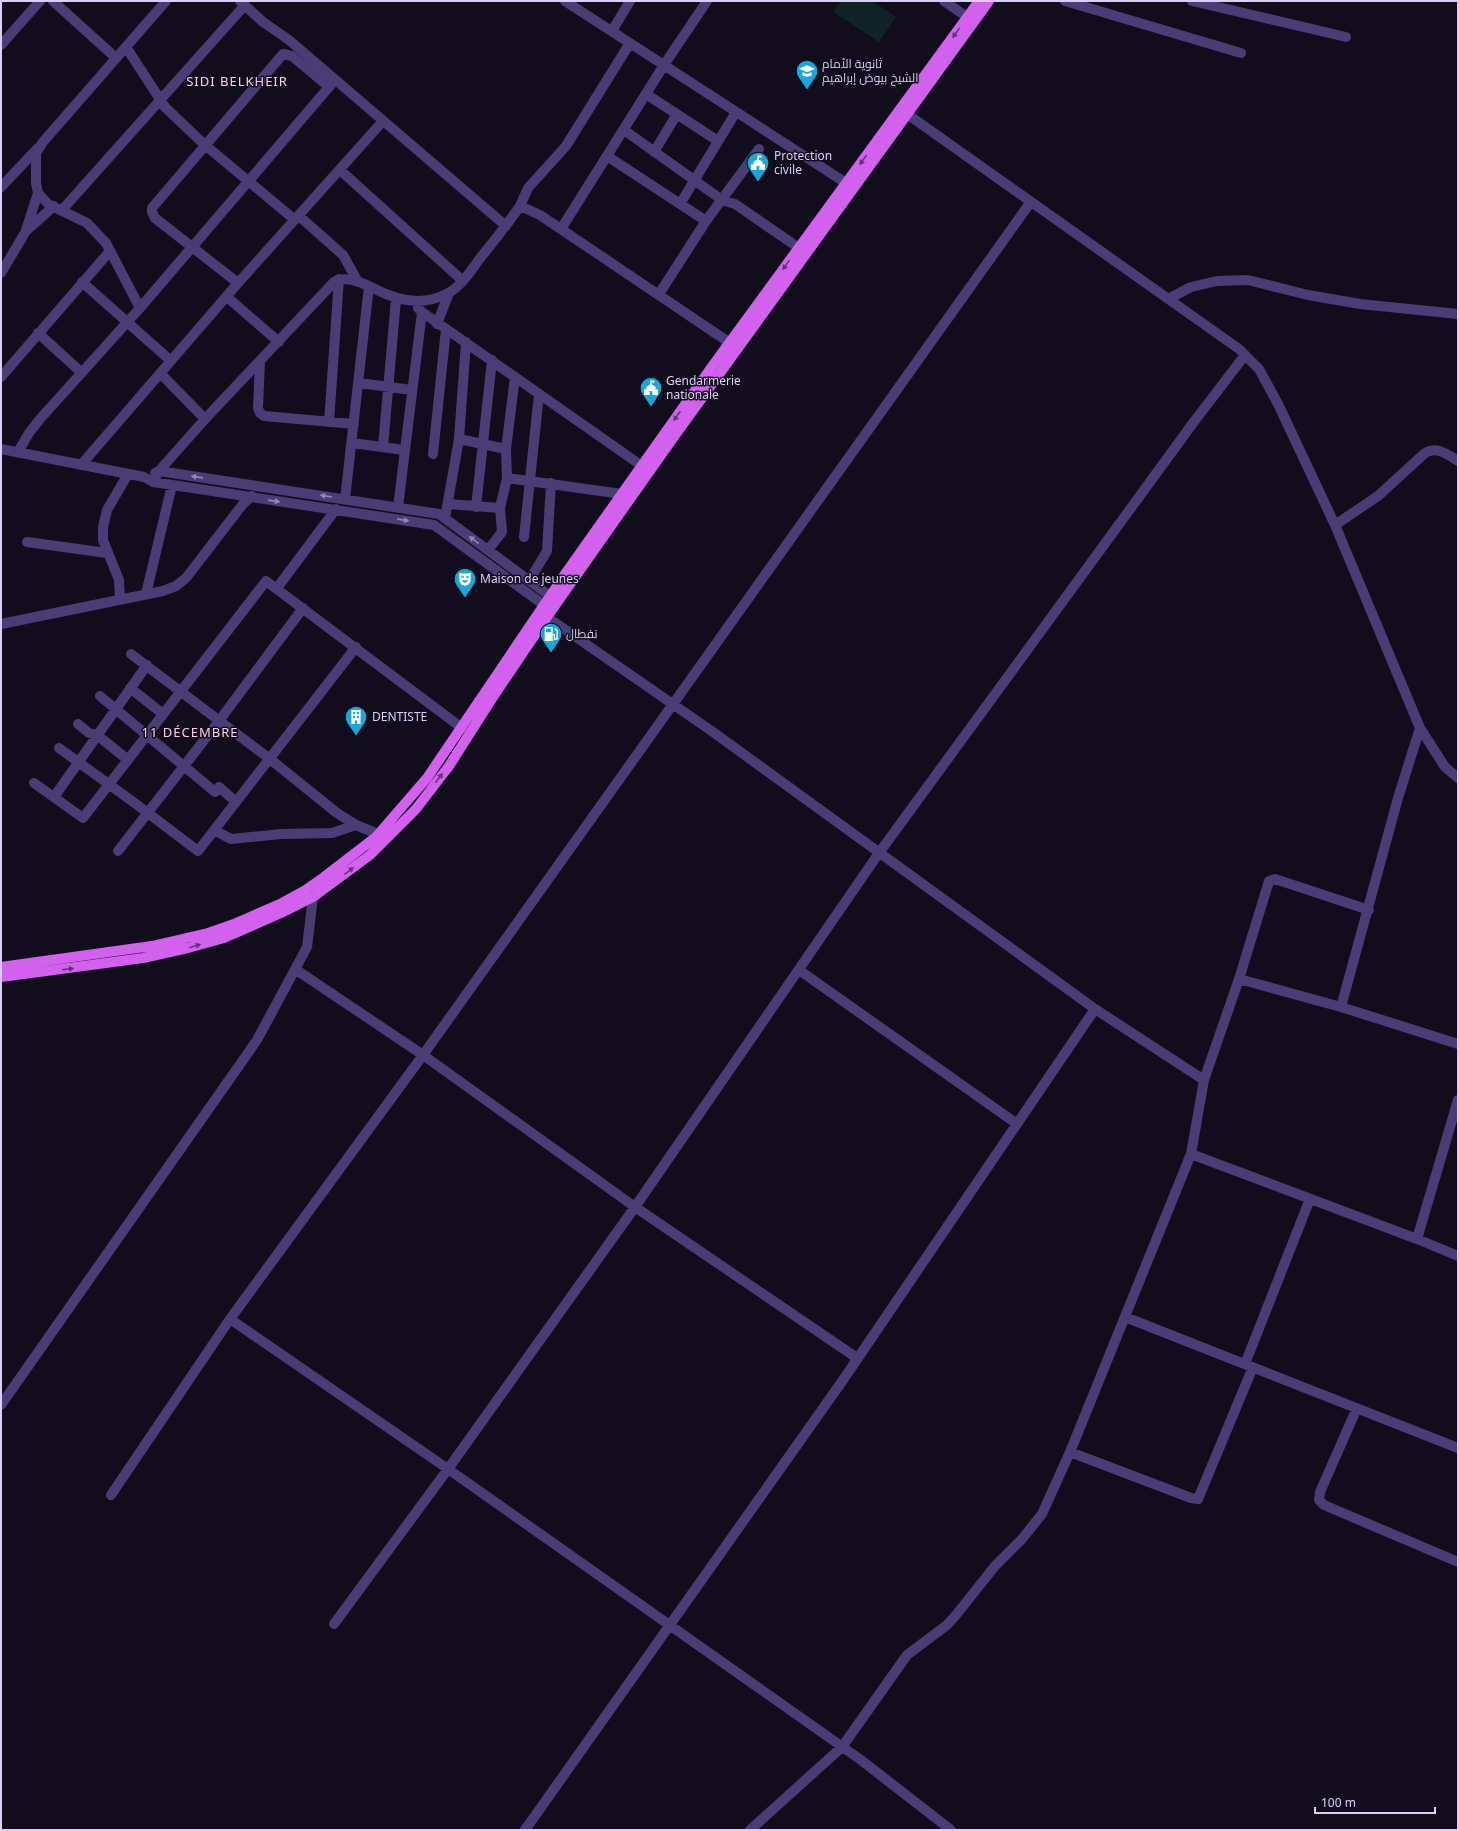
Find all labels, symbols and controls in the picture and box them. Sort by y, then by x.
one-way arrow [952,27,960,38]
place label: ثانوية الأمام الشيخ بيوض إبراهيم [822,55,918,86]
school or university icon: ثانوية الأمام الشيخ بيوض إبراهيم [794,58,820,91]
district label: SIDI BELKHEIR [186,72,288,90]
place label: Protection civile [774,147,832,178]
public building icon: Protection civile [745,150,771,183]
one-way arrow [859,155,867,166]
one-way arrow [782,260,791,271]
place label: Gendarmerie nationale [666,372,741,403]
public building icon: Gendarmerie nationale [638,375,664,408]
one-way arrow [673,411,681,421]
one-way arrow [191,474,204,480]
one-way arrow [320,493,332,499]
one-way arrow [268,498,280,504]
one-way arrow [397,517,409,523]
one-way arrow [469,536,479,544]
theatre icon: Maison de jeunes [452,566,478,599]
place label: Maison de jeunes [480,570,579,587]
fuel station icon: نفطال [538,621,564,654]
place label: نفطال [566,625,597,642]
building icon: DENTISTE [343,704,369,737]
place label: DENTISTE [372,708,427,725]
district label: 11 DÉCEMBRE [142,723,238,741]
one-way arrow [435,773,443,784]
one-way arrow [343,867,354,875]
one-way arrow [190,943,202,949]
one-way arrow [61,966,74,972]
scale bar [1315,1789,1435,1815]
text: 100 m [1321,1794,1356,1811]

